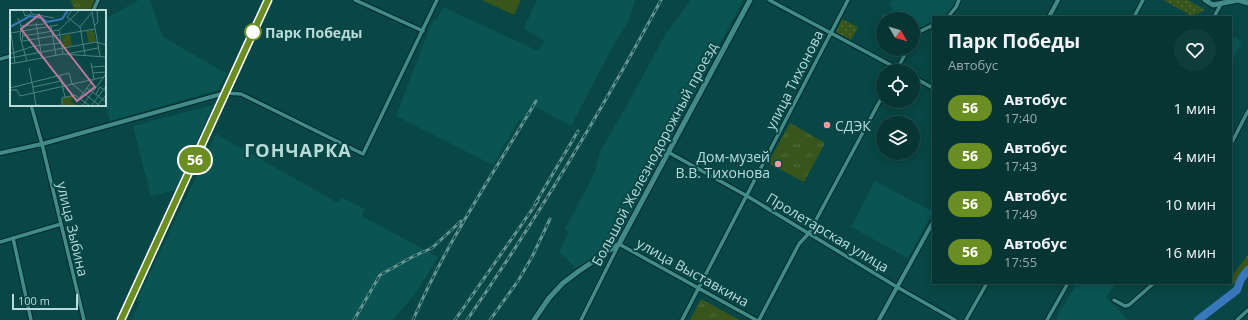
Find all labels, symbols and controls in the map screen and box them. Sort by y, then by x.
inset map [10,10,106,106]
north arrow [876,12,920,56]
map controls [876,12,920,160]
marker: Парк Победы [244,23,262,41]
place label: Парк Победы [265,23,362,42]
street label: улица Тихонова [761,27,827,133]
text: Парк Победы [948,28,1080,54]
button: heart [1174,29,1216,71]
street label: Большой Железнодорожный проезд [587,39,721,269]
text: Автобус [948,56,998,74]
button: locate [876,64,920,108]
text: Автобус [1004,89,1067,109]
text: 56 [962,98,978,117]
text: 1 мин [1173,98,1216,118]
text: 17:40 [1004,109,1037,127]
place label: СДЭК [835,116,871,135]
button: layers [876,116,920,160]
marker: СДЭК [822,120,832,130]
text: Автобус [1004,137,1067,157]
district label: ГОНЧАРКА [244,138,352,162]
text: 56 [962,146,978,165]
text: 4 мин [1173,146,1216,166]
line badge: 56 [177,147,213,173]
place label: Дом-музей В.В. Тихонова [675,147,770,182]
text: 56 [187,150,203,169]
text: 17:43 [1004,157,1037,175]
marker: Дом-музей В.В. Тихонова [773,159,783,169]
street label: улица Зыбина [53,180,93,278]
text: Автобус [1004,185,1067,205]
street label: Пролетарская улица [763,188,893,276]
text: 56 [962,194,978,213]
text: 10 мин [1165,194,1216,214]
text: 17:49 [1004,205,1037,223]
street label: улица Выставкина [633,233,753,311]
text: Автобус [1004,233,1067,253]
text: 56 [962,242,978,261]
text: 16 мин [1165,242,1216,262]
text: 17:55 [1004,253,1037,271]
scale bar [12,292,78,311]
text: 100 m [18,293,50,308]

